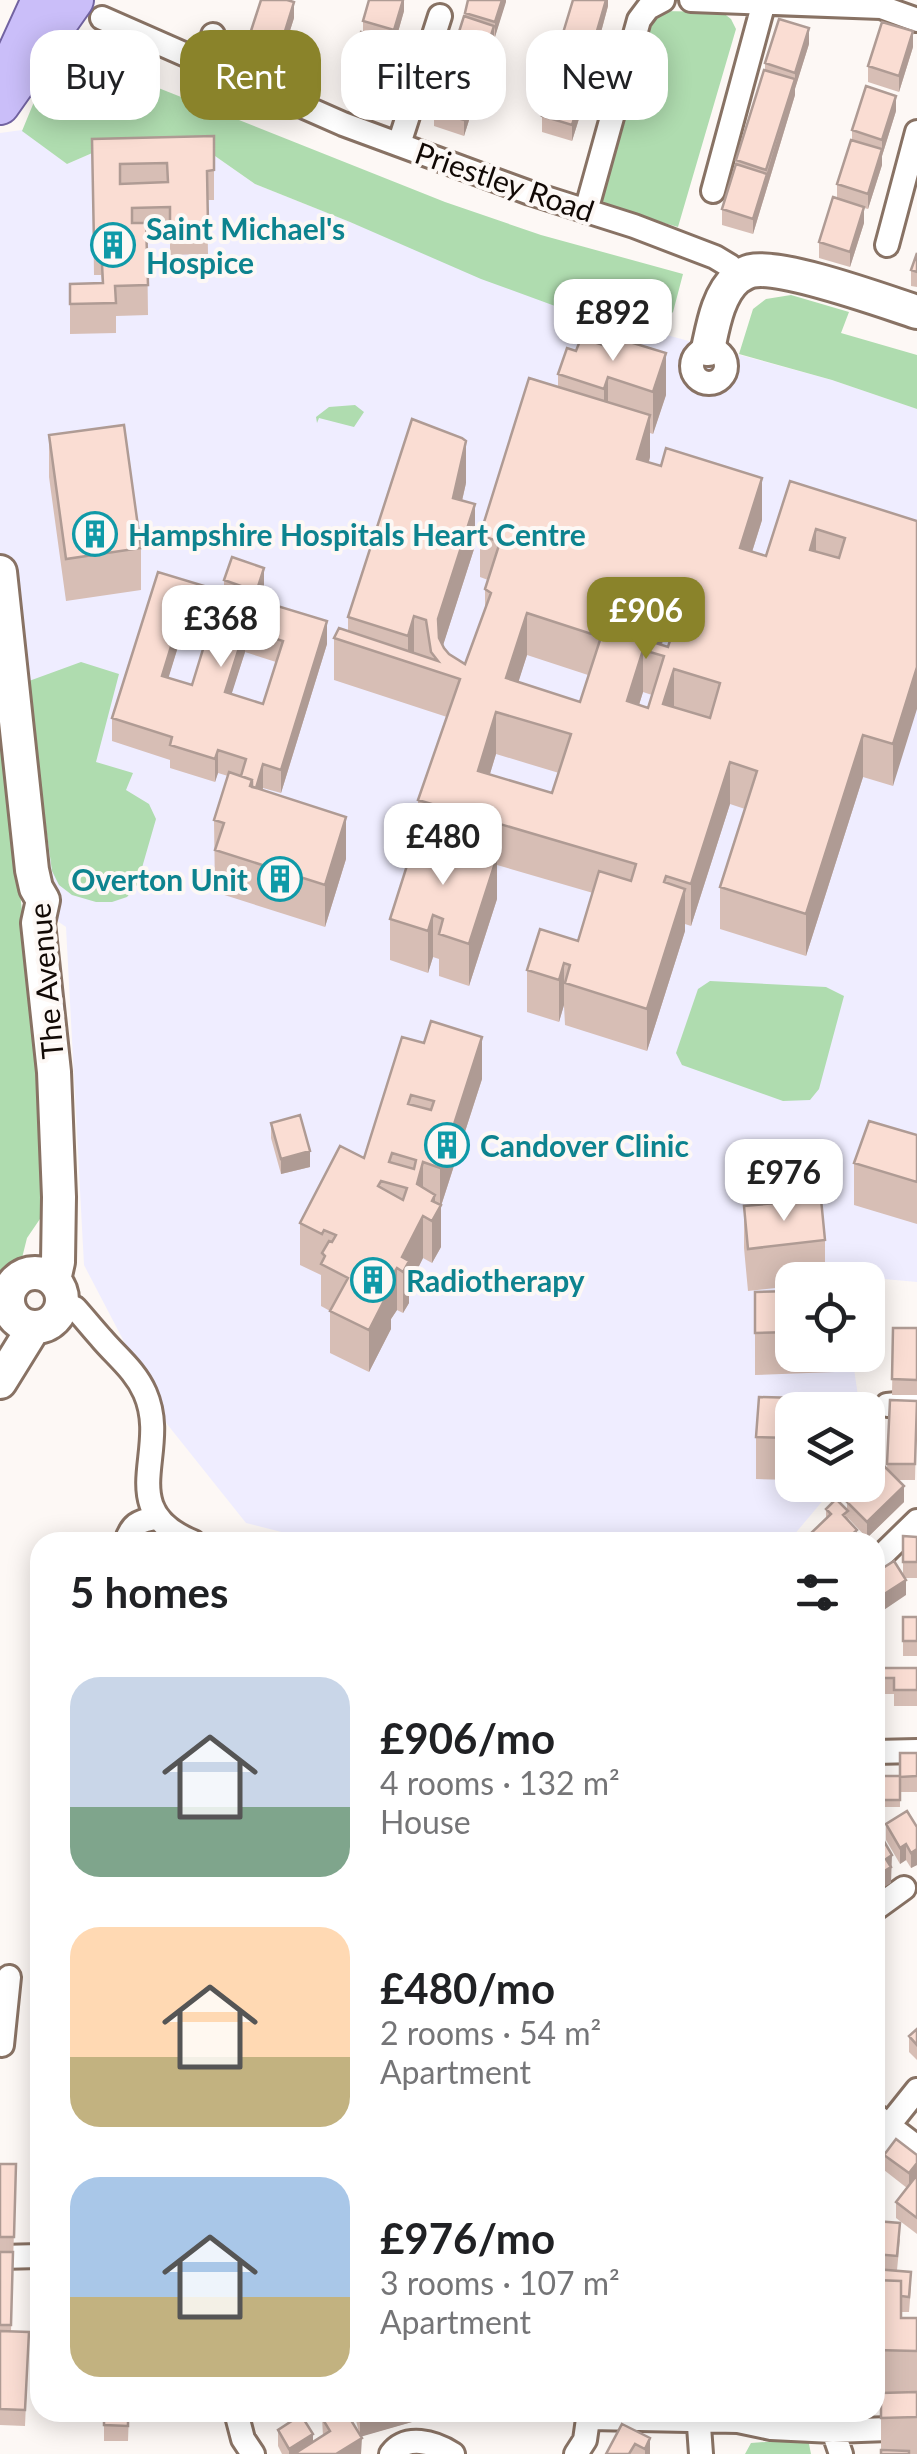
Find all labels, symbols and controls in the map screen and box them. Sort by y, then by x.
chip: Buy [30,30,160,120]
chip: Rent [180,30,321,120]
chip: Filters [341,30,506,120]
chip: New [526,30,668,120]
street label: Priestley Road [411,134,599,228]
place label: Saint Michael's Hospice [146,210,345,280]
building icon: Saint Michael's Hospice [90,222,136,268]
pin: £892 [554,279,672,364]
text: £892 [576,292,650,331]
building icon: Hampshire Hospitals Heart Centre [72,511,118,557]
place label: Hampshire Hospitals Heart Centre [128,516,586,552]
pin: £906 [587,577,705,662]
pin: £368 [162,585,280,670]
text: £906 [609,590,683,629]
text: £368 [184,598,258,637]
pin: £480 [384,803,502,888]
text: £480 [406,816,480,855]
building icon: Overton Unit [257,856,303,902]
place label: Overton Unit [71,861,248,897]
street label: The Avenue [20,902,70,1060]
building icon: Candover Clinic [424,1122,470,1168]
place label: Candover Clinic [480,1127,689,1163]
pin: £976 [725,1139,843,1224]
text: £976 [747,1152,821,1191]
building icon: Radiotherapy [350,1257,396,1303]
place label: Radiotherapy [406,1262,585,1298]
map controls [775,1262,885,1502]
button: locate [775,1262,885,1372]
button: layers [775,1392,885,1502]
icon: filters [790,1565,845,1620]
text: 5 homes [70,1567,228,1617]
text: £906/mo [380,1713,555,1763]
icon: home [150,1717,270,1837]
text: 4 rooms · 132 m² [380,1763,620,1802]
text: House [380,1802,471,1841]
text: £480/mo [380,1963,555,2013]
icon: home [150,1967,270,2087]
text: 2 rooms · 54 m² [380,2013,601,2052]
text: Apartment [380,2052,531,2091]
text: £976/mo [380,2213,555,2263]
icon: home [150,2217,270,2337]
text: 3 rooms · 107 m² [380,2263,620,2302]
text: Apartment [380,2302,531,2341]

